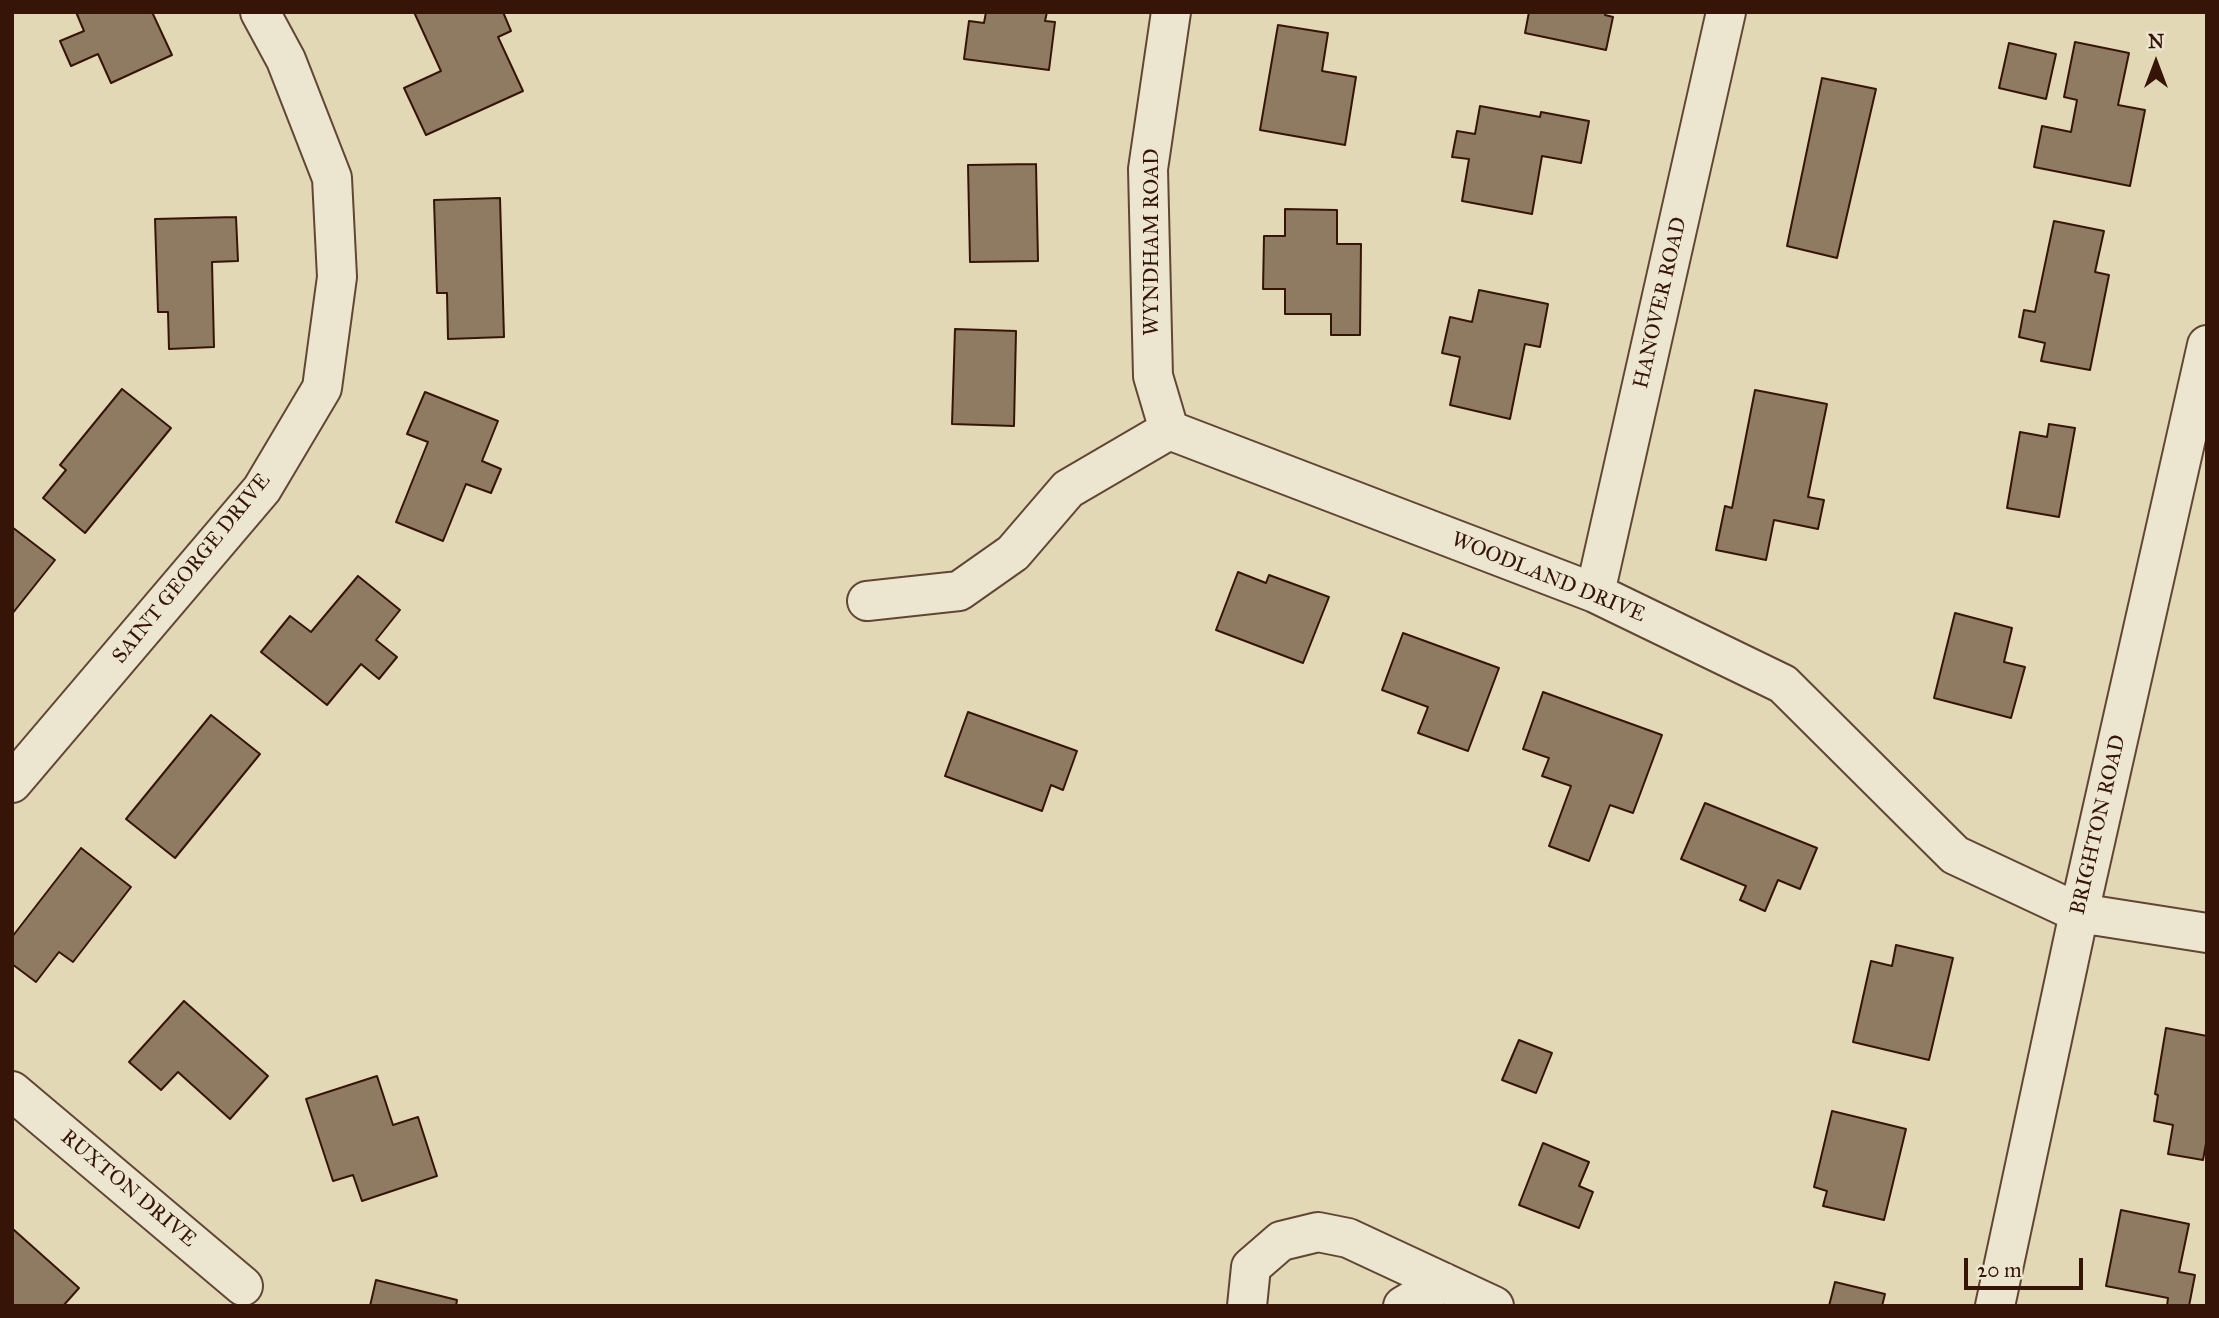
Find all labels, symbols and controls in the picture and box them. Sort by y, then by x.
north arrow [2121,28,2191,98]
text: N [2148,30,2164,53]
street label: WYNDHAM ROAD [1140,148,1166,336]
street label: HANOVER ROAD [1629,215,1693,391]
street label: SAINT GEORGE DRIVE [108,469,276,669]
street label: WOODLAND DRIVE [1447,528,1649,628]
street label: BRIGHTON ROAD [2066,733,2132,917]
street label: RUXTON DRIVE [55,1125,201,1253]
scale bar [1967,1244,2086,1288]
text: 20 m [1977,1257,2022,1283]

